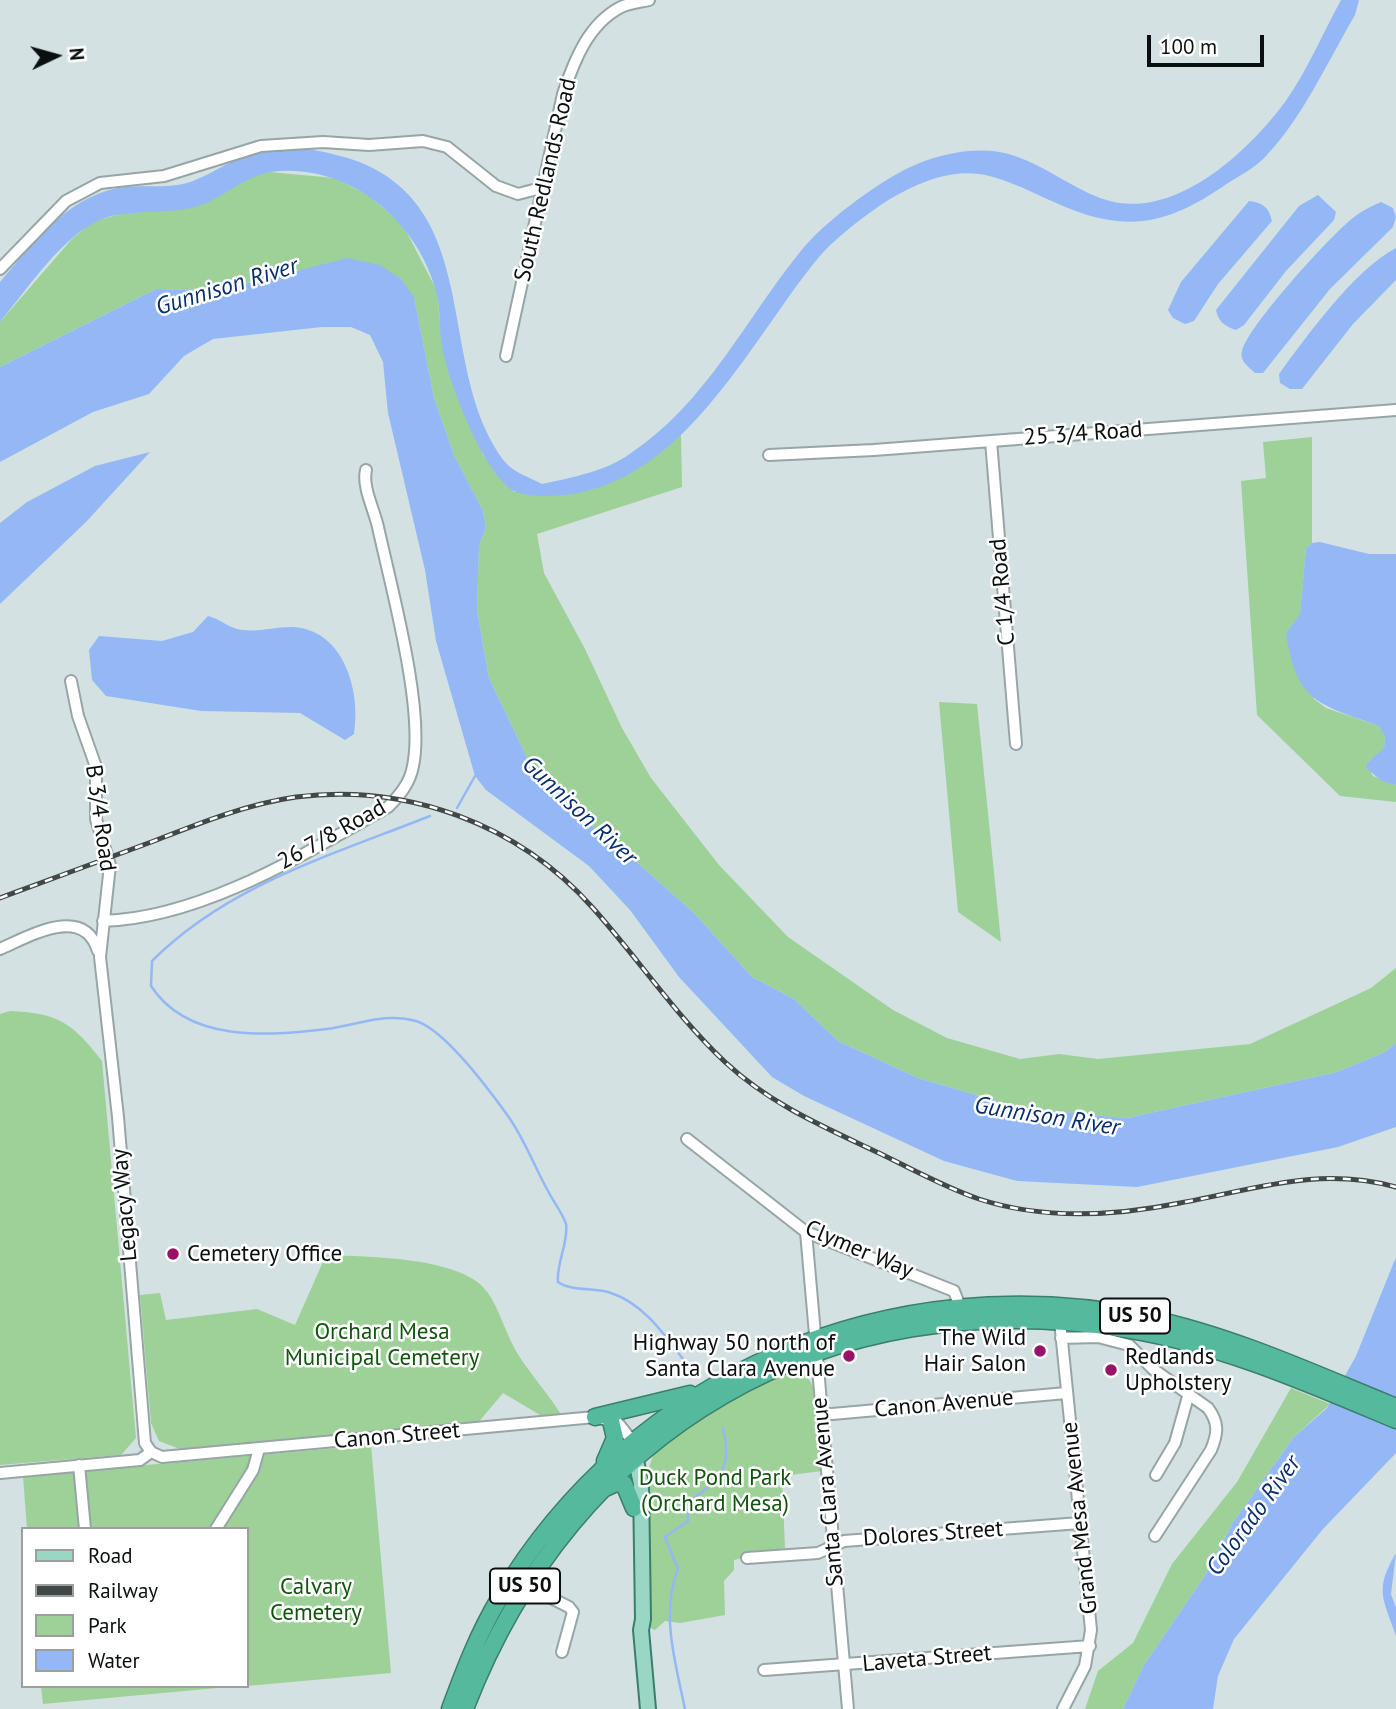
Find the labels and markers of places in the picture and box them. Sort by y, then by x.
place label: Cemetery Office [187,1240,342,1268]
marker: Cemetery Office [165,1246,181,1262]
place label: The Wild Hair Salon [924,1324,1026,1378]
place label: Highway 50 north of Santa Clara Avenue [633,1329,835,1383]
marker: The Wild Hair Salon [1032,1343,1048,1359]
place label: Redlands Upholstery [1125,1343,1232,1397]
marker: Highway 50 north of Santa Clara Avenue [841,1348,857,1364]
marker: Redlands Upholstery [1103,1362,1119,1378]

